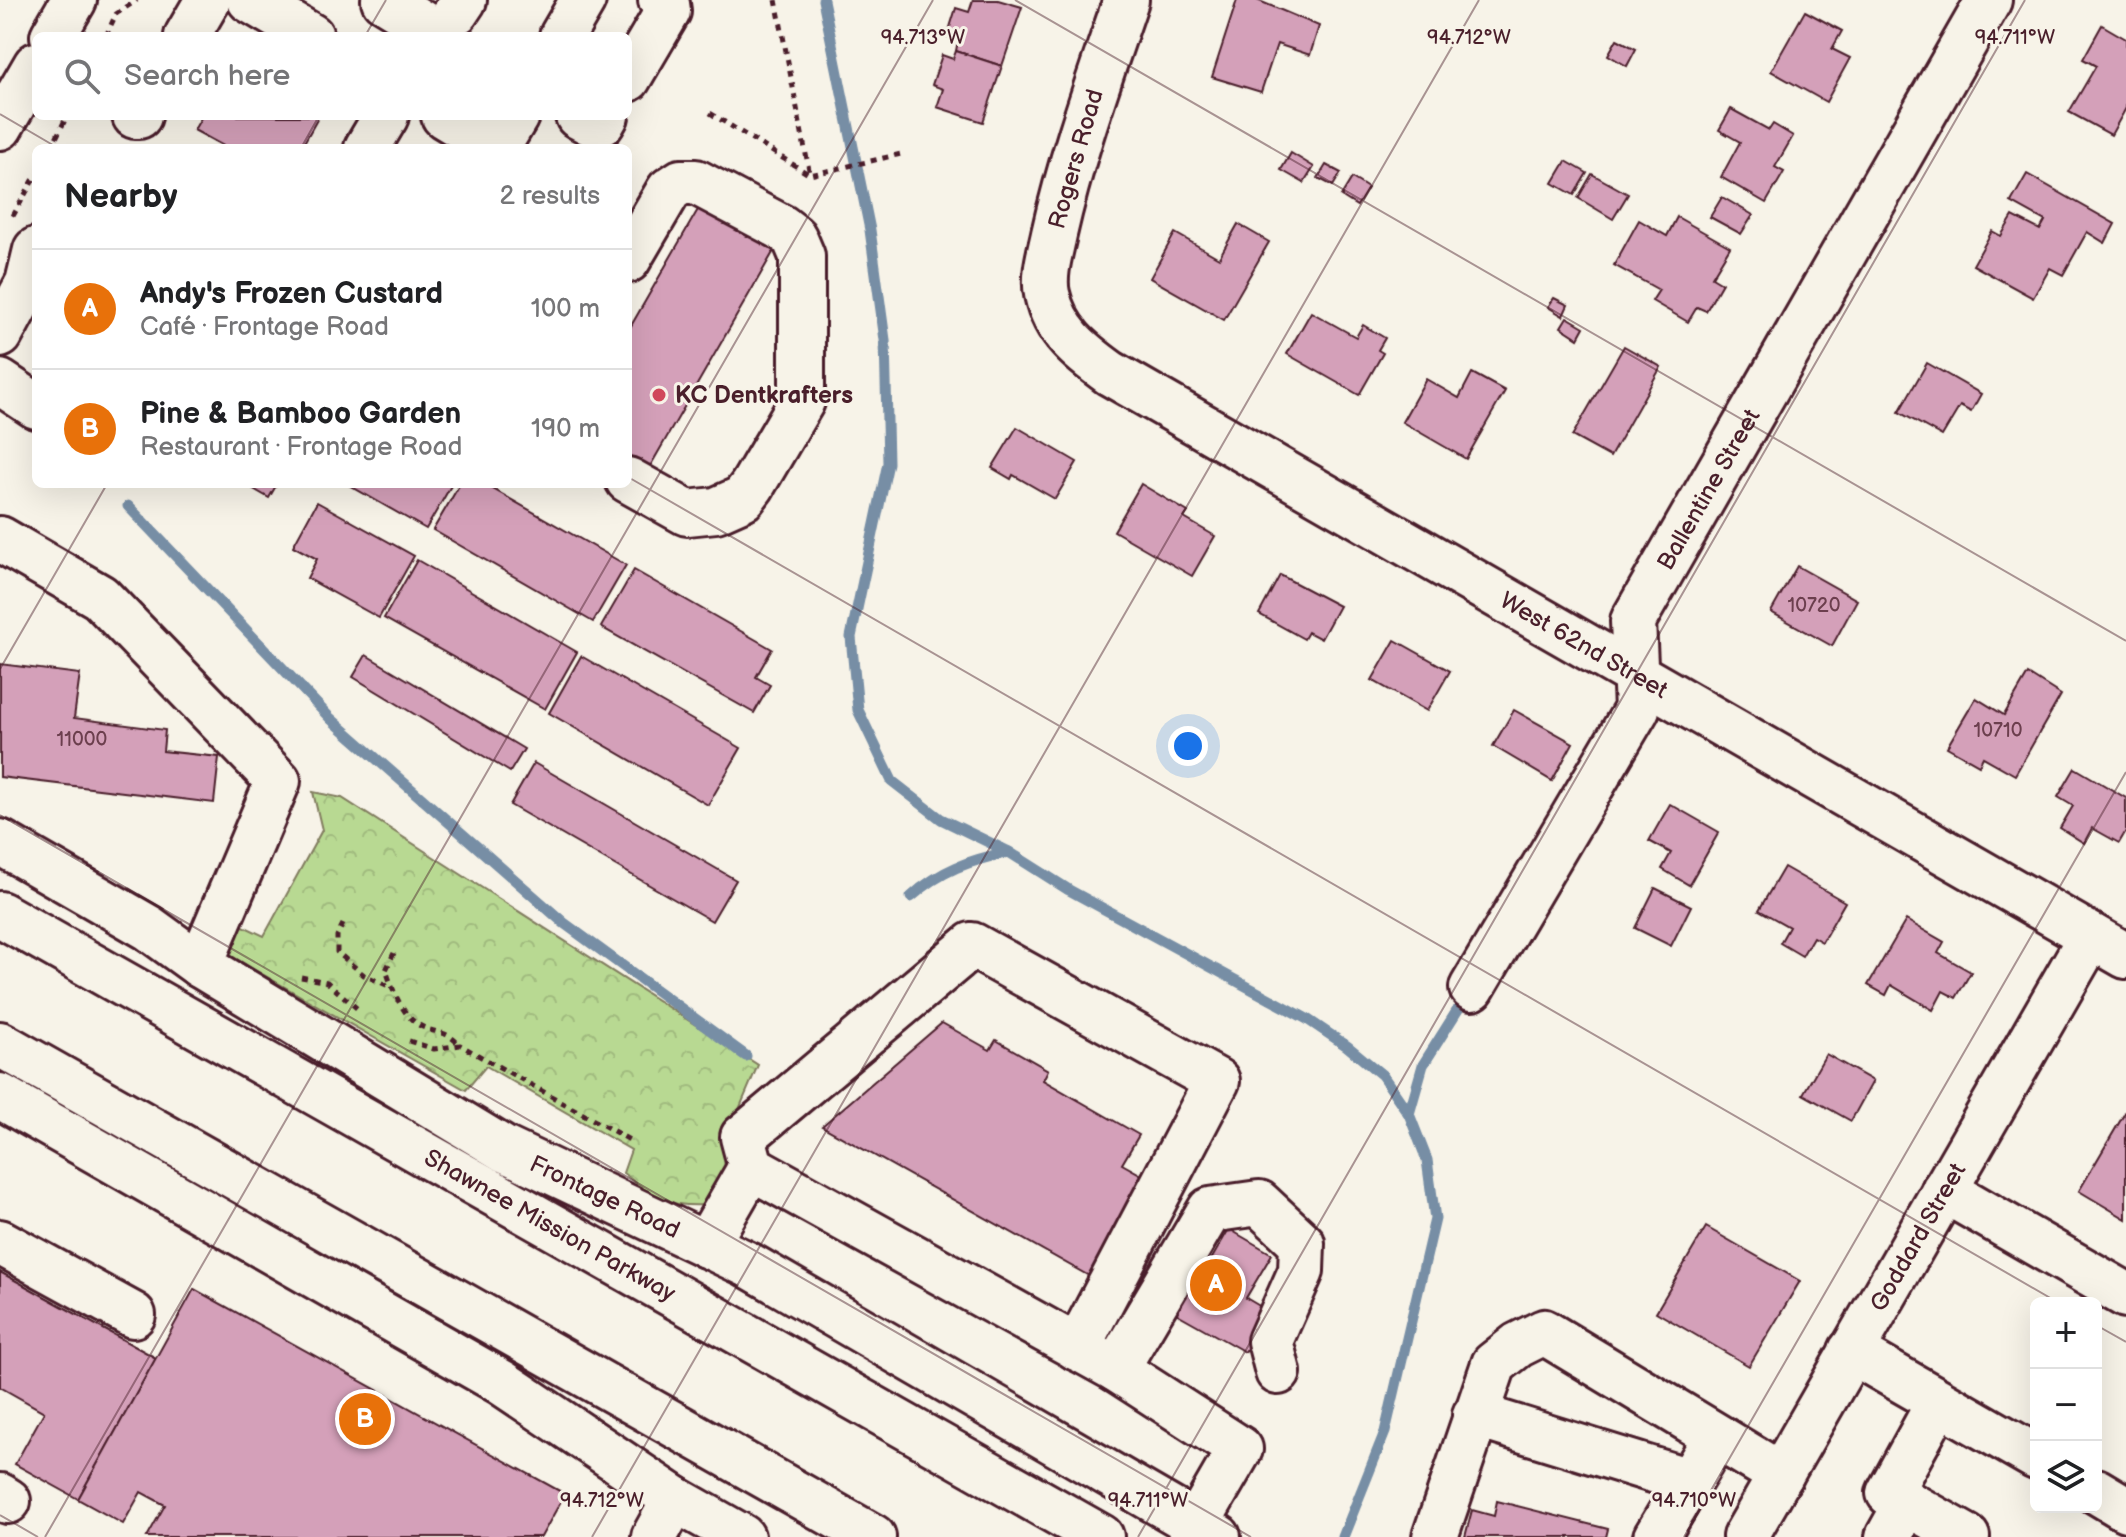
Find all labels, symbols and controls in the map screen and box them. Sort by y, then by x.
text: 94.713°W [881,26,965,50]
text: 94.712°W [1427,26,1511,50]
text: 94.711°W [1975,26,2055,50]
search box [32,32,632,120]
icon: search [60,54,104,98]
text: Search here [124,58,290,94]
street label: Rogers Road [1042,86,1110,232]
text: Nearby [64,176,178,217]
text: 2 results [500,181,600,212]
text: Andy's Frozen Custard [140,276,443,312]
text: A [82,294,98,325]
text: 100 m [531,294,600,325]
text: Café · Frontage Road [140,312,389,343]
place label: KC Dentkrafters [675,381,853,410]
marker: KC Dentkrafters [650,386,668,404]
text: Pine & Bamboo Garden [140,396,461,432]
street label: Ballentine Street [1651,403,1766,575]
text: B [81,414,99,445]
text: 190 m [531,414,600,445]
text: Restaurant · Frontage Road [140,432,462,463]
street label: West 62nd Street [1495,585,1674,705]
house number: 10720 [1788,594,1840,618]
house number: 10710 [1974,719,2022,743]
your location [1168,726,1208,766]
house number: 11000 [57,728,107,752]
street label: Shawnee Mission Parkway [419,1143,681,1308]
street label: Frontage Road [525,1149,685,1245]
street label: Goddard Street [1863,1157,1972,1317]
pin: A [1190,1255,1242,1315]
map controls [2030,1297,2102,1513]
button: + [2030,1297,2102,1369]
button: − [2030,1369,2102,1441]
pin: B [339,1389,391,1449]
button: layers [2030,1441,2102,1513]
text: 94.712°W [560,1489,644,1513]
text: 94.711°W [1108,1489,1188,1513]
text: 94.710°W [1652,1489,1736,1513]

